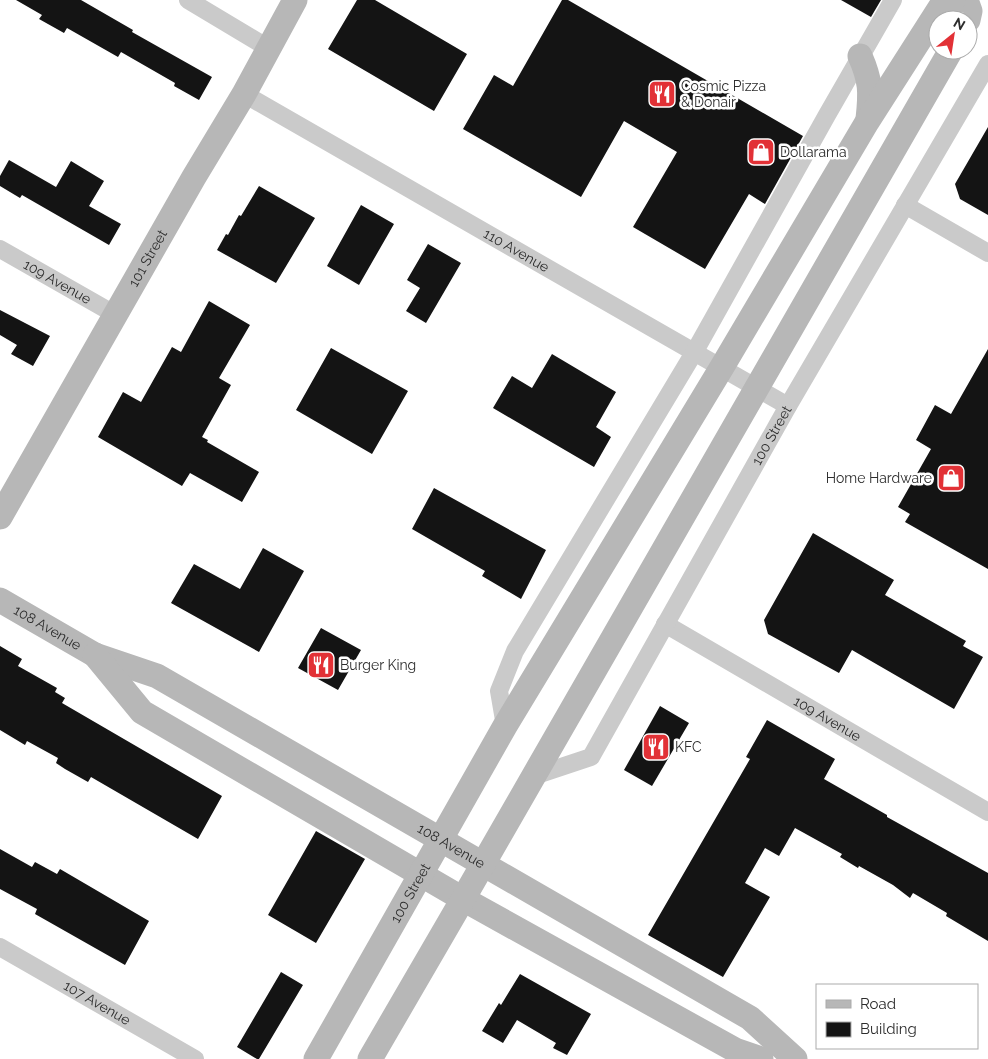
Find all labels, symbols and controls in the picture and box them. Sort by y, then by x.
north arrow [928,10,978,60]
text: N [951,14,968,33]
place label: Cosmic Pizza & Donair [681,78,766,110]
restaurant icon: Cosmic Pizza & Donair [647,79,677,109]
shop icon: Dollarama [746,137,776,167]
place label: Dollarama [780,144,847,160]
street label: 110 Avenue [481,225,552,275]
street label: 101 Street [125,227,170,290]
street label: 109 Avenue [21,256,94,307]
street label: 100 Street [749,403,795,468]
shop icon: Home Hardware [936,463,966,493]
place label: Home Hardware [826,470,932,486]
street label: 108 Avenue [11,602,84,653]
restaurant icon: Burger King [306,650,336,680]
place label: Burger King [340,657,416,673]
street label: 109 Avenue [791,693,864,744]
restaurant icon: KFC [641,732,671,762]
place label: KFC [675,739,702,755]
street label: 108 Avenue [415,820,488,871]
street label: 100 Street [387,860,434,925]
street label: 107 Avenue [61,977,133,1028]
legend [816,984,978,1049]
text: Road [860,995,896,1013]
text: Building [860,1020,917,1038]

